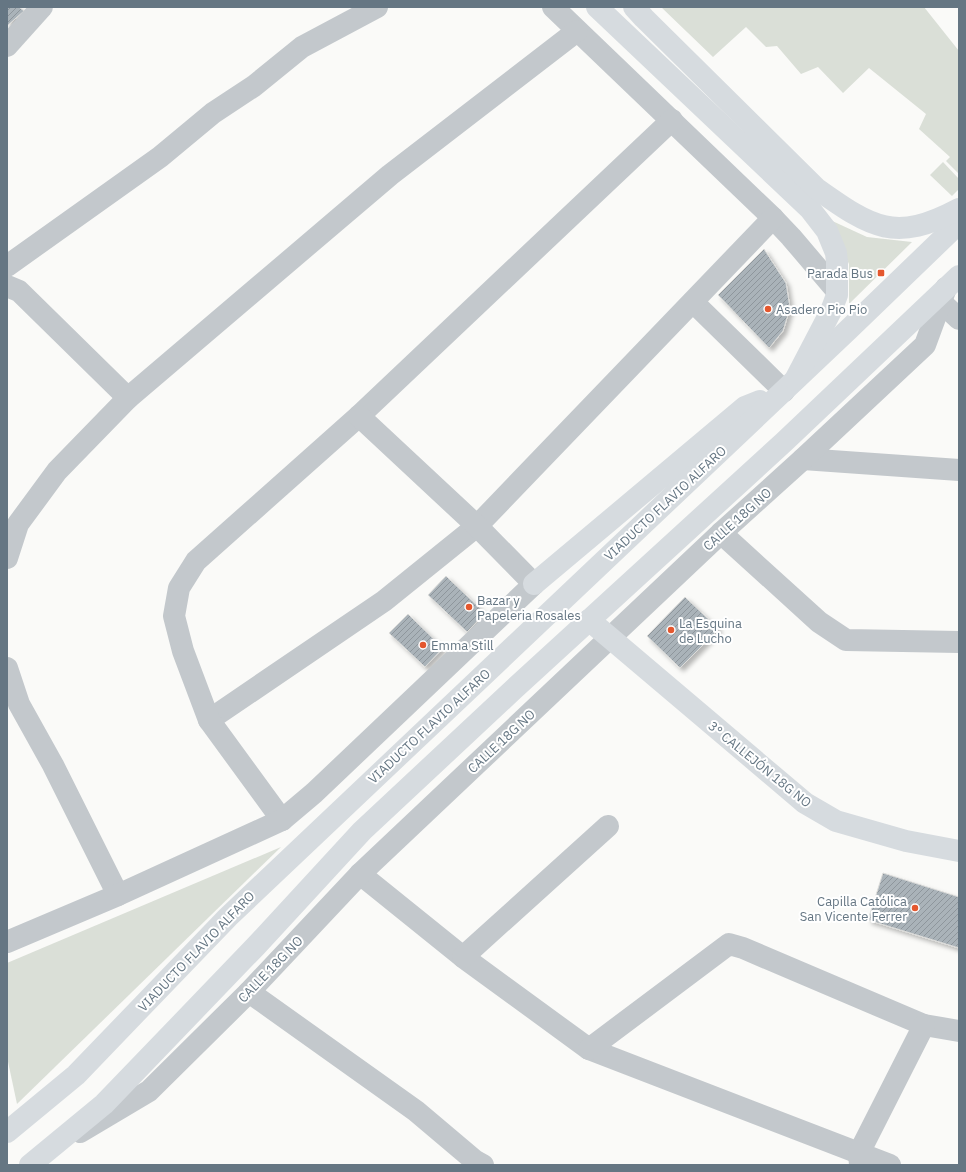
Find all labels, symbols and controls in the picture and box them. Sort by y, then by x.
place label: Parada Bus [807,265,873,282]
marker: Parada Bus [876,268,886,278]
place label: Asadero Pio Pio [776,301,867,318]
marker: Asadero Pio Pio [763,304,773,314]
street label: VIADUCTO FLAVIO ALFARO [601,442,730,564]
street label: CALLE 18G NO [700,484,775,555]
place label: Bazar y Papeleria Rosales [477,592,581,624]
marker: Bazar y Papeleria Rosales [464,602,474,612]
place label: La Esquina de Lucho [679,615,742,647]
marker: La Esquina de Lucho [666,625,676,635]
place label: Emma Still [431,637,494,654]
marker: Emma Still [418,640,428,650]
street label: VIADUCTO FLAVIO ALFARO [365,665,494,787]
street label: CALLE 18G NO [464,706,539,777]
street label: 3° CALLEJÓN 18G NO [705,718,815,811]
street label: VIADUCTO FLAVIO ALFARO [134,888,258,1015]
place label: Capilla Católica San Vicente Ferrer [800,893,907,925]
marker: Capilla Católica San Vicente Ferrer [910,903,920,913]
street label: CALLE 18G NO [234,932,306,1006]

